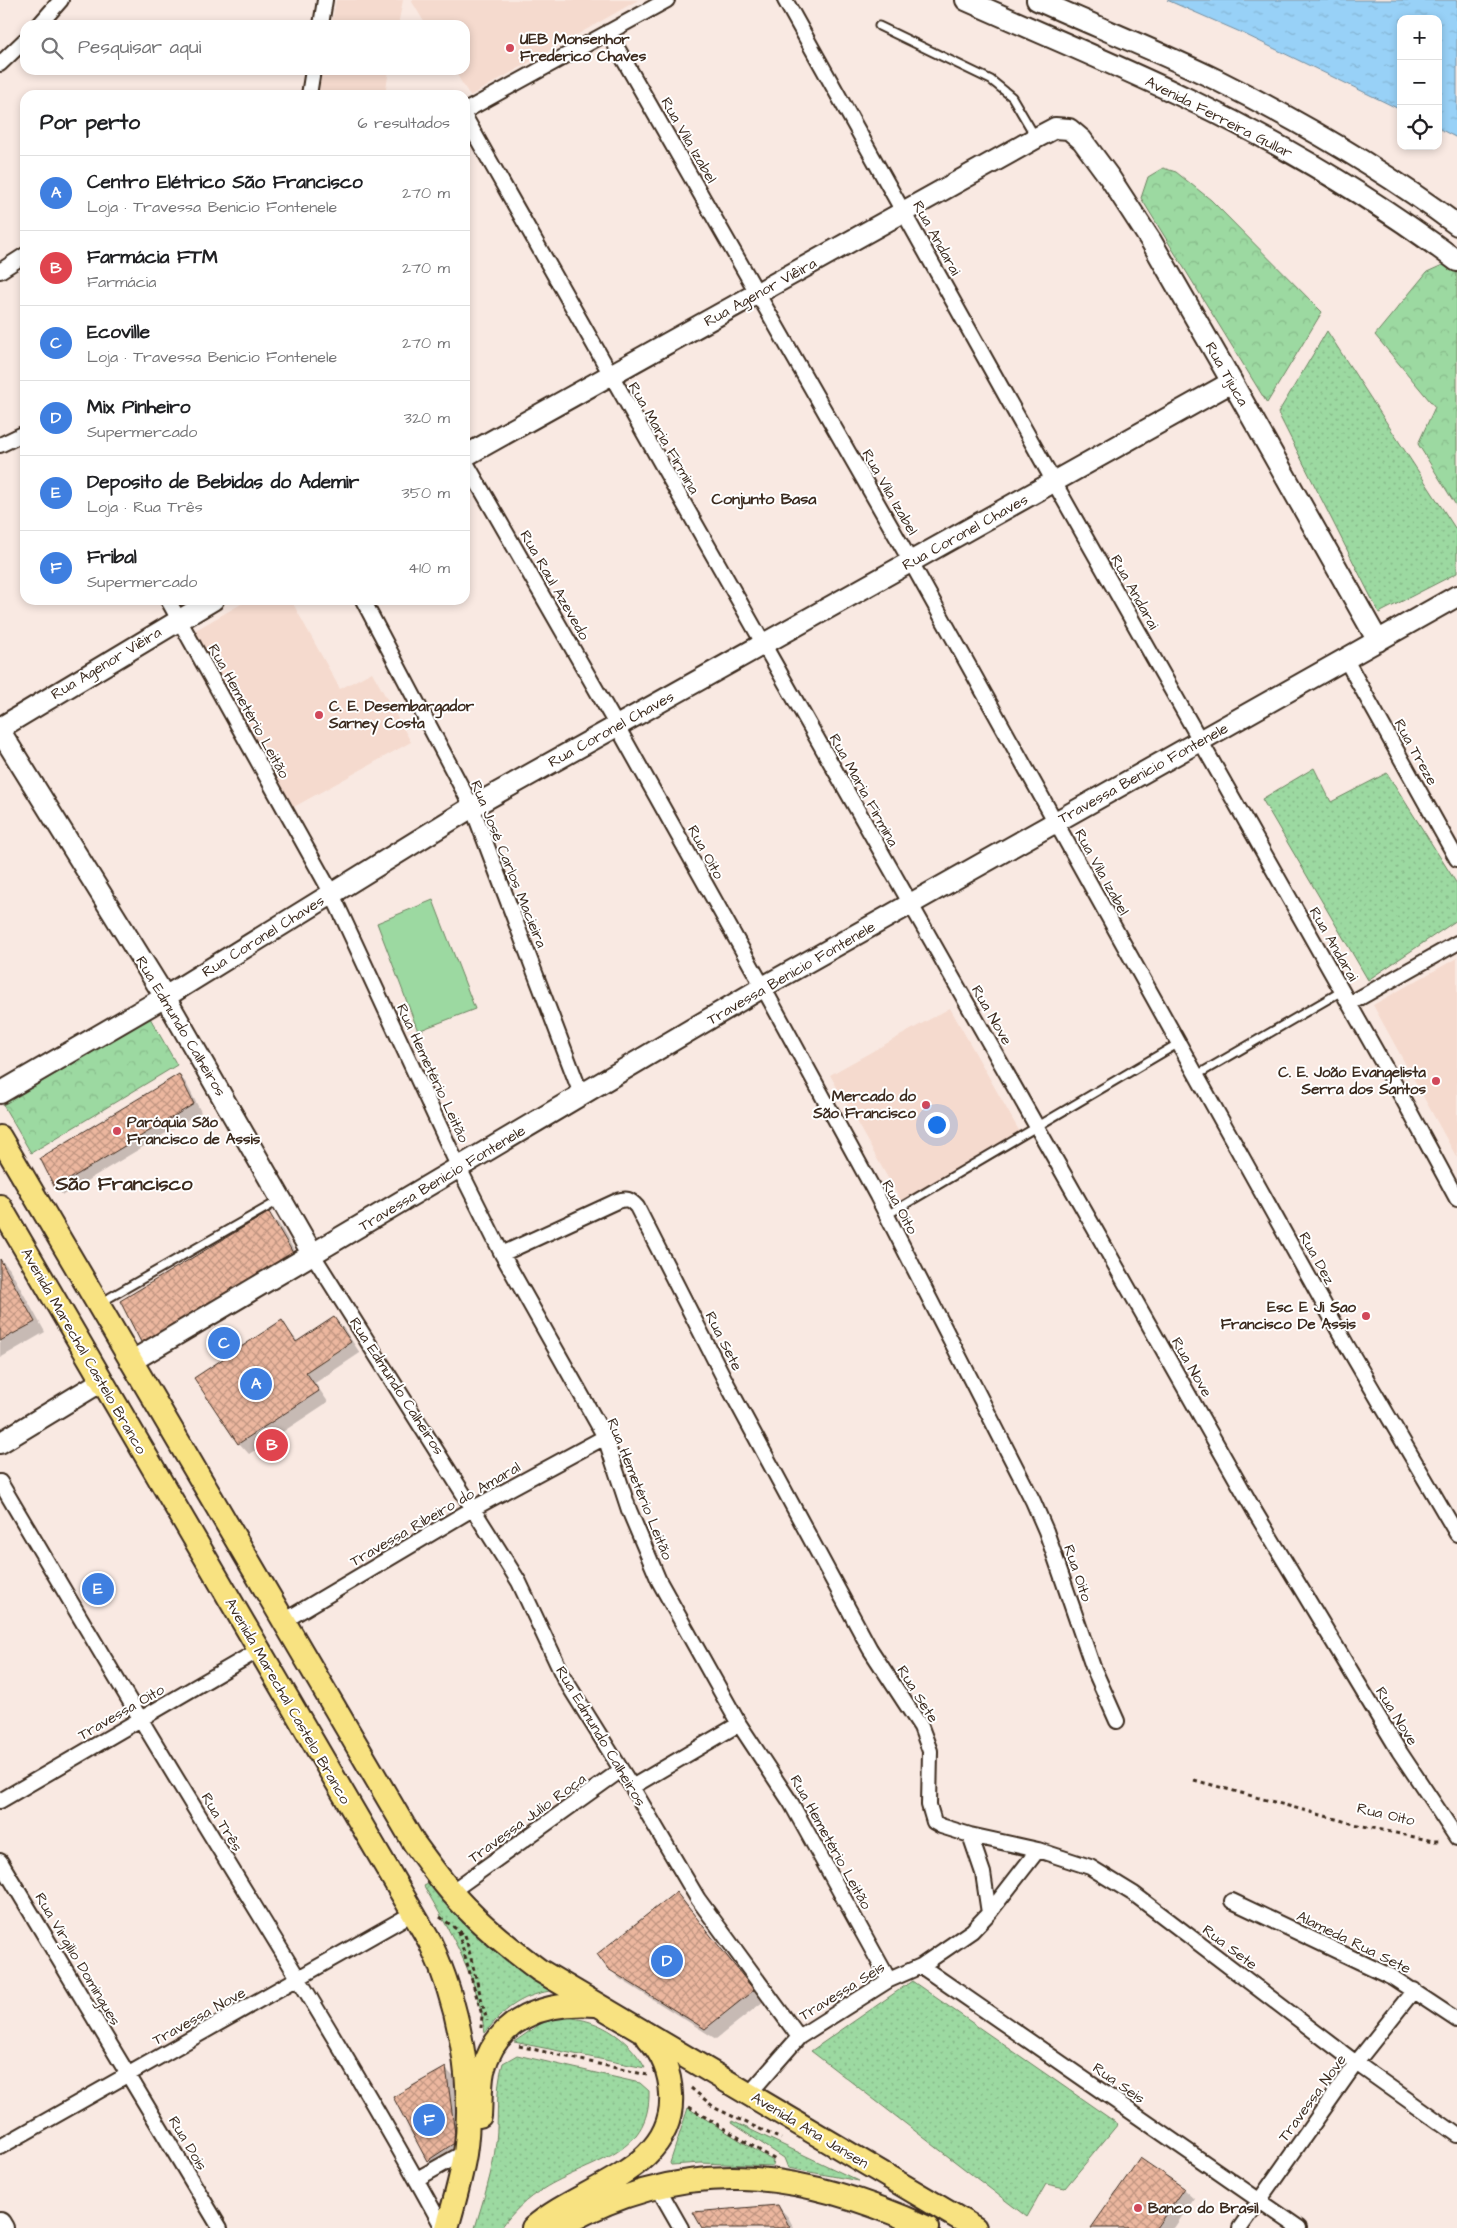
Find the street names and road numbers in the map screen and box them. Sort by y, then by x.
street label: Avenida Ferreira Gullar [1142,71,1296,164]
street label: Rua Vila Izabel [656,93,722,187]
street label: Rua Andarai [907,197,966,280]
street label: Rua Agenor Viêira [700,253,821,333]
street label: Rua Tijuca [1200,338,1254,411]
street label: Rua Maria Firmina [623,378,704,498]
street label: Rua Vila Izabel [857,445,923,539]
street label: Rua Coronel Chaves [899,489,1032,576]
street label: Rua Raul Azevedo [515,527,595,644]
street label: Rua Andarai [1105,551,1164,634]
street label: Rua Agenor Viêira [47,622,166,706]
street label: Rua Hemetério Leitão [203,640,295,783]
street label: Rua Coronel Chaves [545,686,678,773]
street label: Rua Treze [1389,715,1442,789]
street label: Travessa Benicio Fontenele [1055,718,1232,829]
street label: Rua Maria Firmina [824,730,904,851]
street label: Rua José Carlos Macieira [465,777,552,951]
street label: Rua Oito [682,821,729,884]
street label: Rua Vila Izabel [1069,825,1134,919]
street label: Rua Coronel Chaves [198,890,329,983]
street label: Rua Andarai [1304,903,1364,986]
street label: Travessa Benicio Fontenele [703,917,879,1030]
street label: Rua Edmundo Calheiros [130,952,231,1101]
street label: Rua Nove [966,982,1017,1049]
street label: Rua Hemetério Leitão [391,1000,474,1147]
street label: Travessa Benicio Fontenele [355,1120,530,1237]
street label: Rua Oito [876,1176,923,1239]
street label: Rua Dez [1294,1228,1340,1289]
street label: Avenida Marechal Castelo Branco [16,1244,152,1459]
street label: Rua Sete [700,1308,747,1374]
street label: Rua Edmundo Calheiros [344,1313,449,1460]
street label: Rua Nove [1166,1334,1217,1401]
street label: Rua Hemetério Leitão [602,1415,678,1564]
street label: Travessa Ribeiro do Amaral [346,1457,524,1572]
street label: Rua Oito [1058,1542,1097,1605]
street label: Avenida Marechal Castelo Branco [220,1594,356,1809]
street label: Rua Edmundo Calheiros [550,1662,651,1811]
street label: Rua Sete [892,1662,943,1727]
street label: Travessa Oito [74,1679,169,1746]
street label: Rua Nove [1370,1683,1423,1750]
street label: Travessa Julio Roça [464,1768,591,1868]
street label: Rua Hemetério Leitão [785,1771,877,1914]
street label: Rua Três [196,1789,248,1856]
street label: Rua Oito [1355,1798,1417,1831]
street label: Rua Virgilio Domingues [29,1889,126,2031]
street label: Alameda Rua Sete [1293,1906,1414,1979]
street label: Rua Sete [1198,1920,1262,1975]
street label: Travessa Seis [795,1956,890,2026]
street label: Travessa Nove [149,1982,250,2051]
street label: Travessa Nove [1273,2050,1351,2146]
street label: Rua Seis [1088,2058,1149,2109]
street label: Avenida Ana Jansen [747,2087,873,2174]
street label: Rua Dois [163,2112,212,2175]

